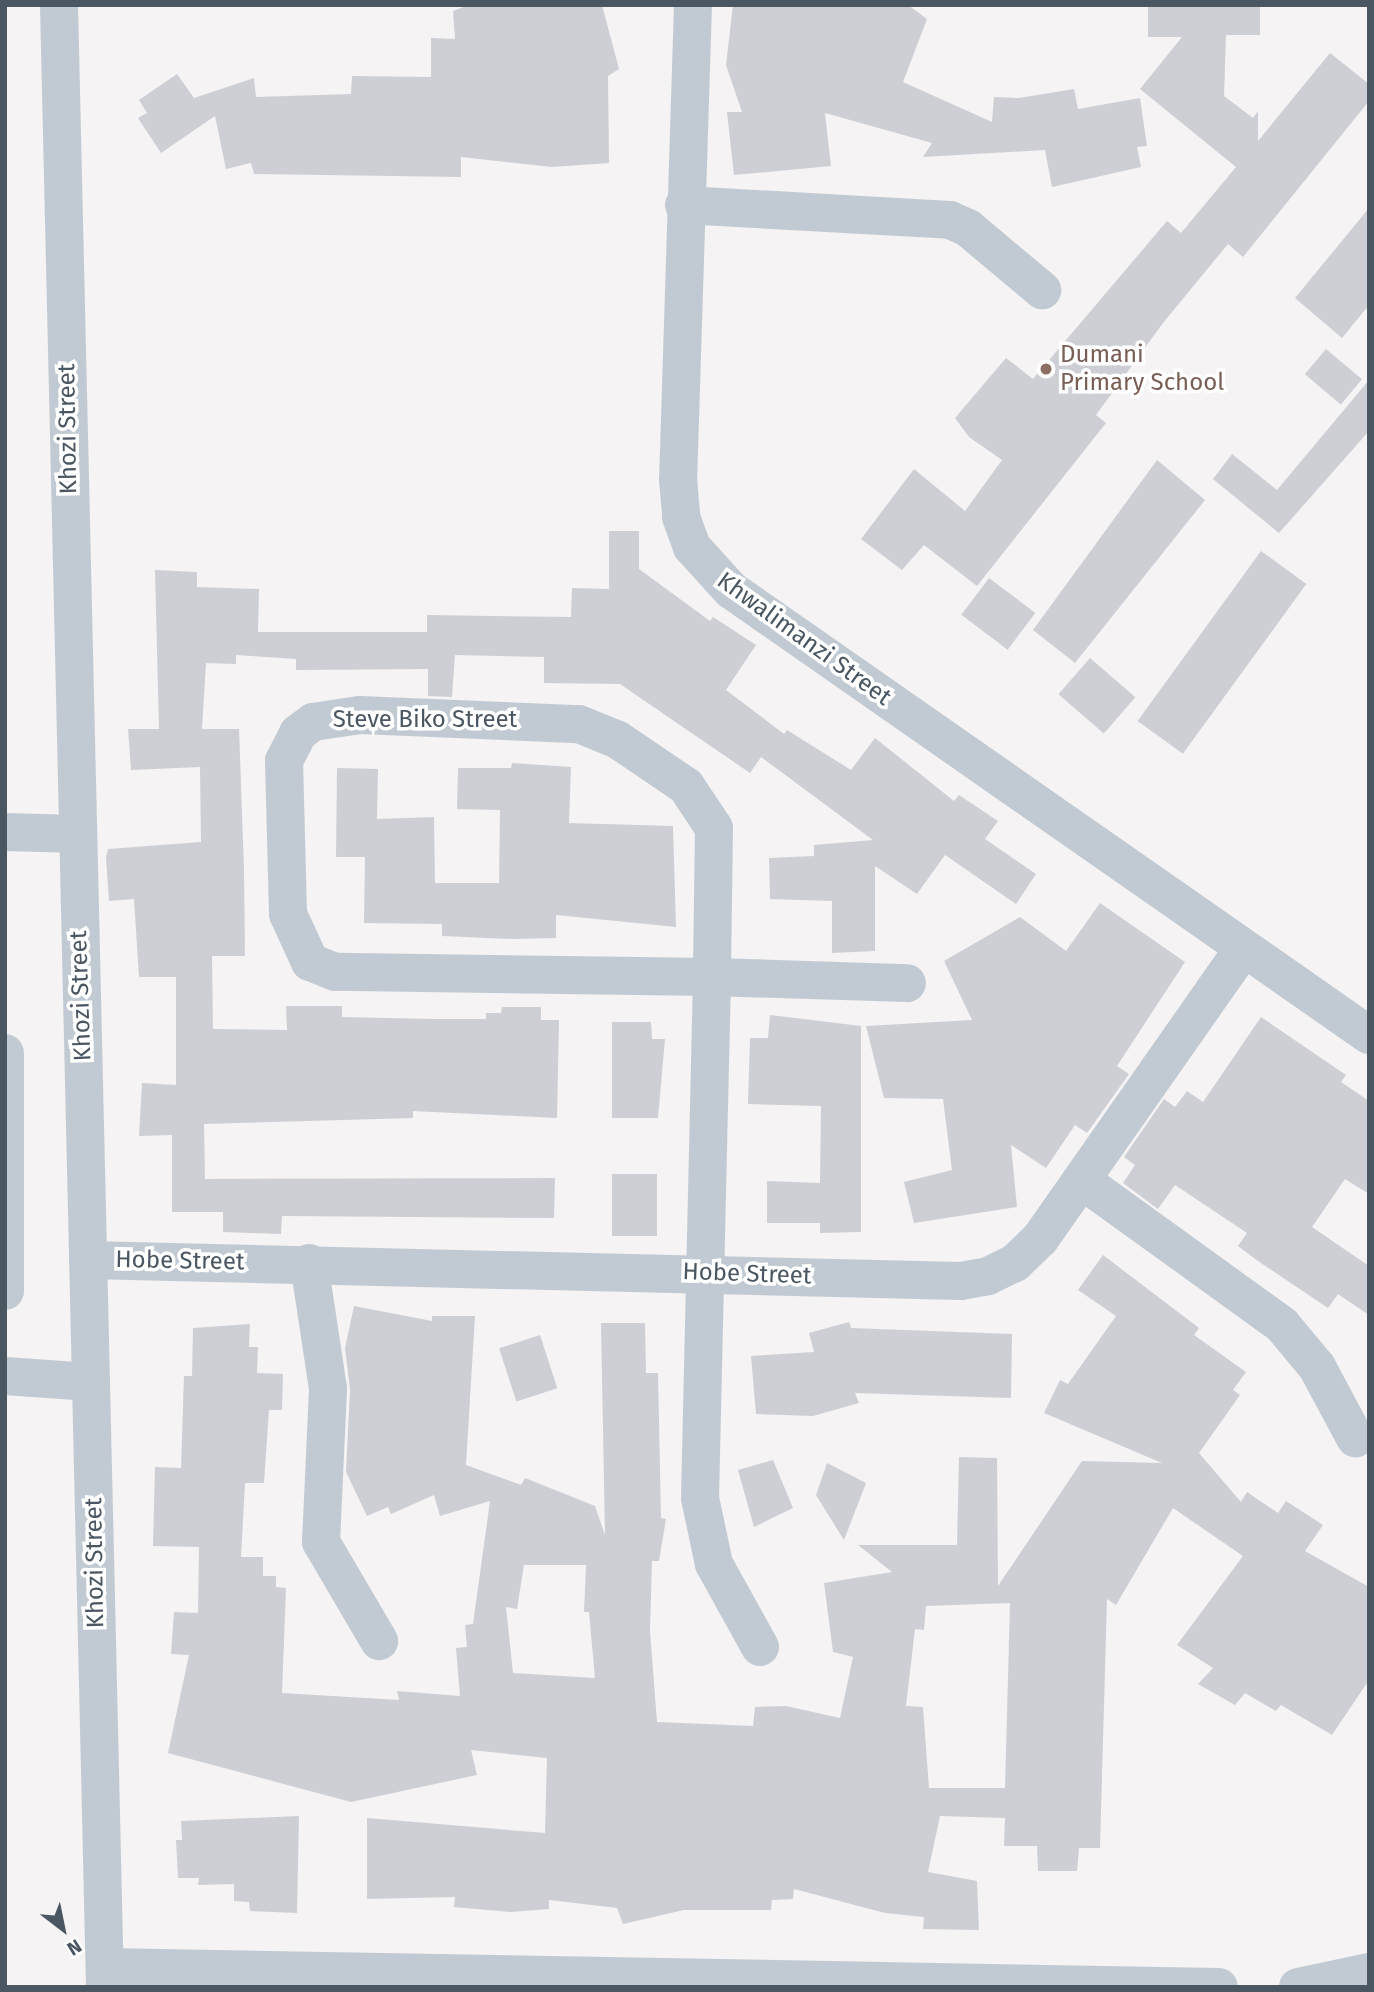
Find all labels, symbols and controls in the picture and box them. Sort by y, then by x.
place label: Dumani Primary School [1060,341,1224,397]
marker: Dumani Primary School [1038,361,1054,377]
street label: Khozi Street [52,363,84,495]
street label: Khwalimanzi Street [711,566,897,712]
street label: Steve Biko Street [333,706,517,734]
street label: Khozi Street [64,930,98,1062]
street label: Hobe Street [115,1245,245,1277]
street label: Hobe Street [682,1257,812,1291]
street label: Khozi Street [79,1497,111,1629]
north arrow [28,1894,98,1964]
text: N [63,1934,86,1960]

